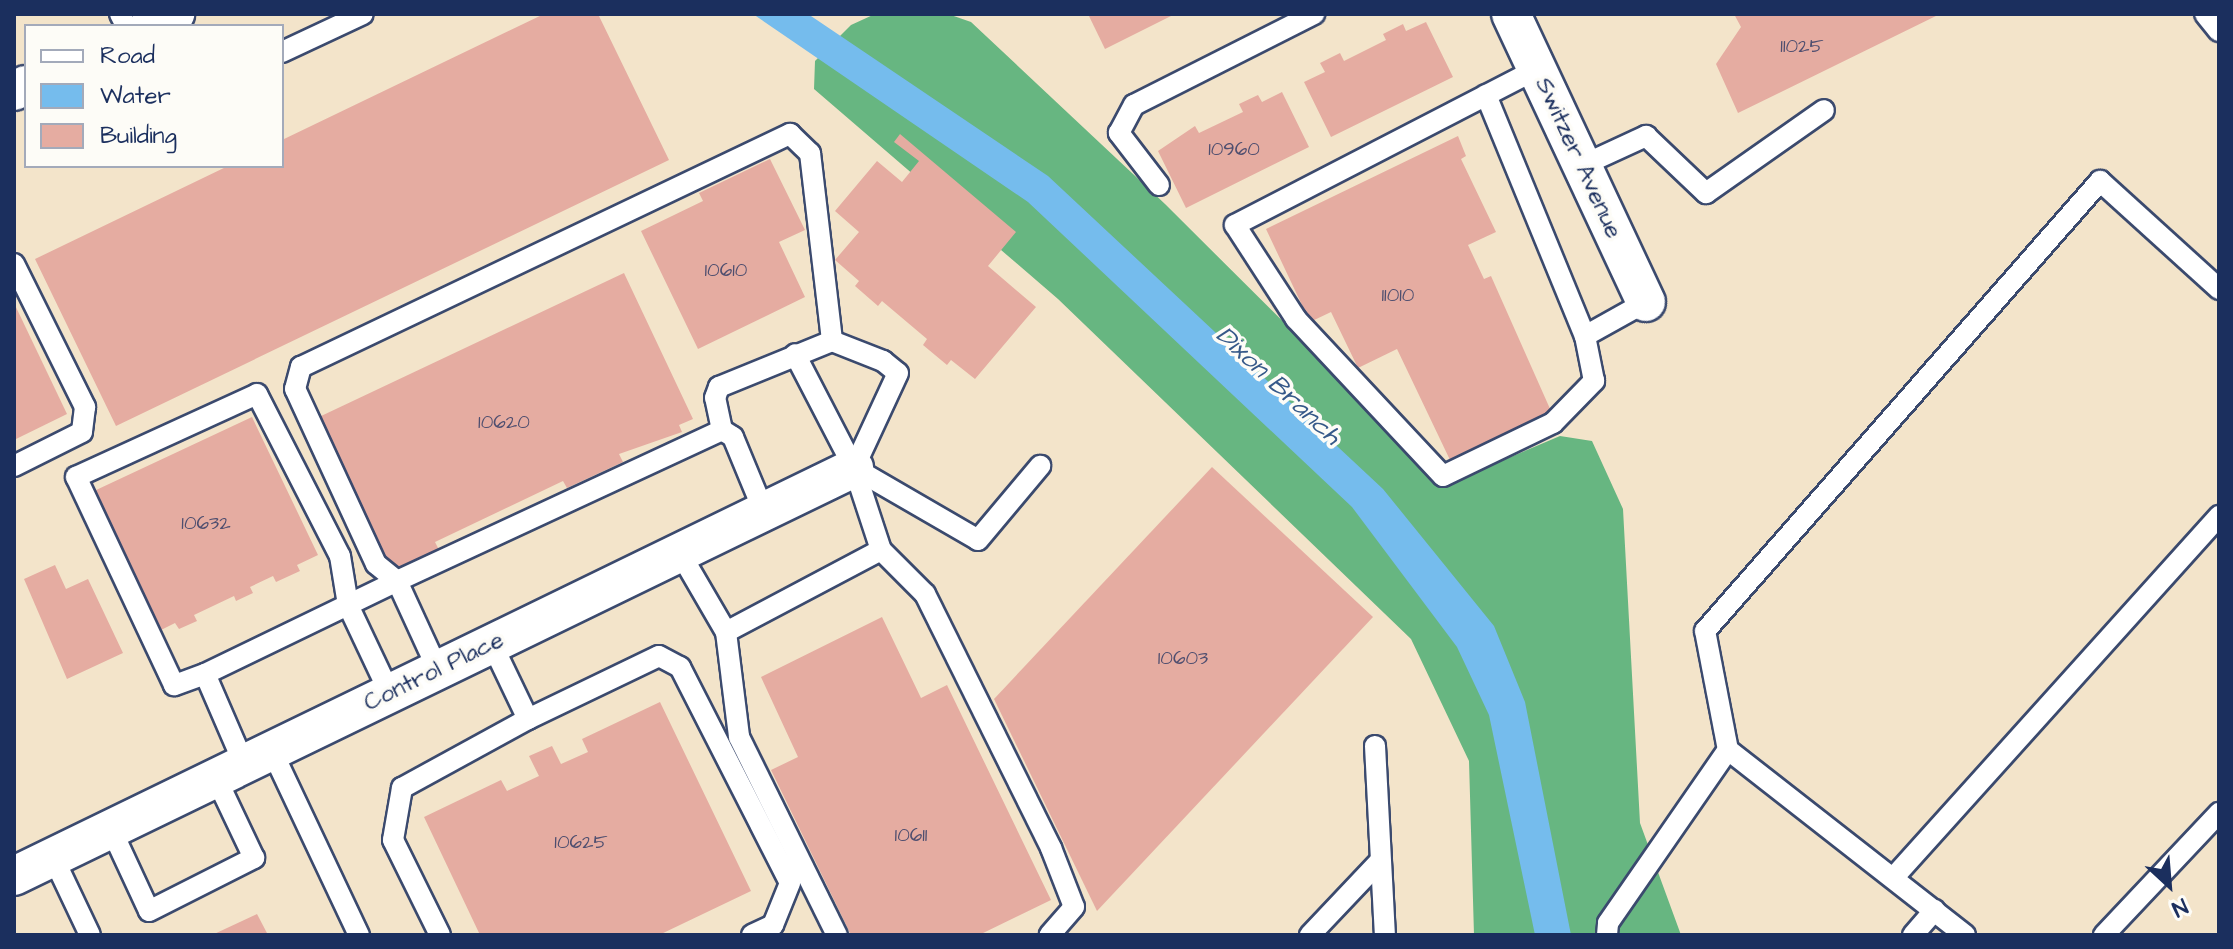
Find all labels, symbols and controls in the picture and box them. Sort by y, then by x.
legend [24,24,284,168]
house number: 11025 [1780,34,1824,58]
text: Road [100,39,155,73]
street label: Switzer Avenue [1528,73,1628,243]
text: Water [100,79,171,113]
text: Building [100,119,177,153]
house number: 10960 [1208,137,1260,161]
house number: 10610 [705,258,747,282]
house number: 11010 [1382,283,1414,307]
water label: Dixon Branch [1209,320,1347,452]
house number: 10620 [478,410,530,434]
house number: 10632 [181,511,231,535]
street label: Control Place [359,626,509,718]
house number: 10603 [1158,646,1208,670]
house number: 10611 [895,823,927,847]
house number: 10625 [554,830,608,854]
north arrow [2129,845,2209,925]
text: N [2167,890,2193,924]

